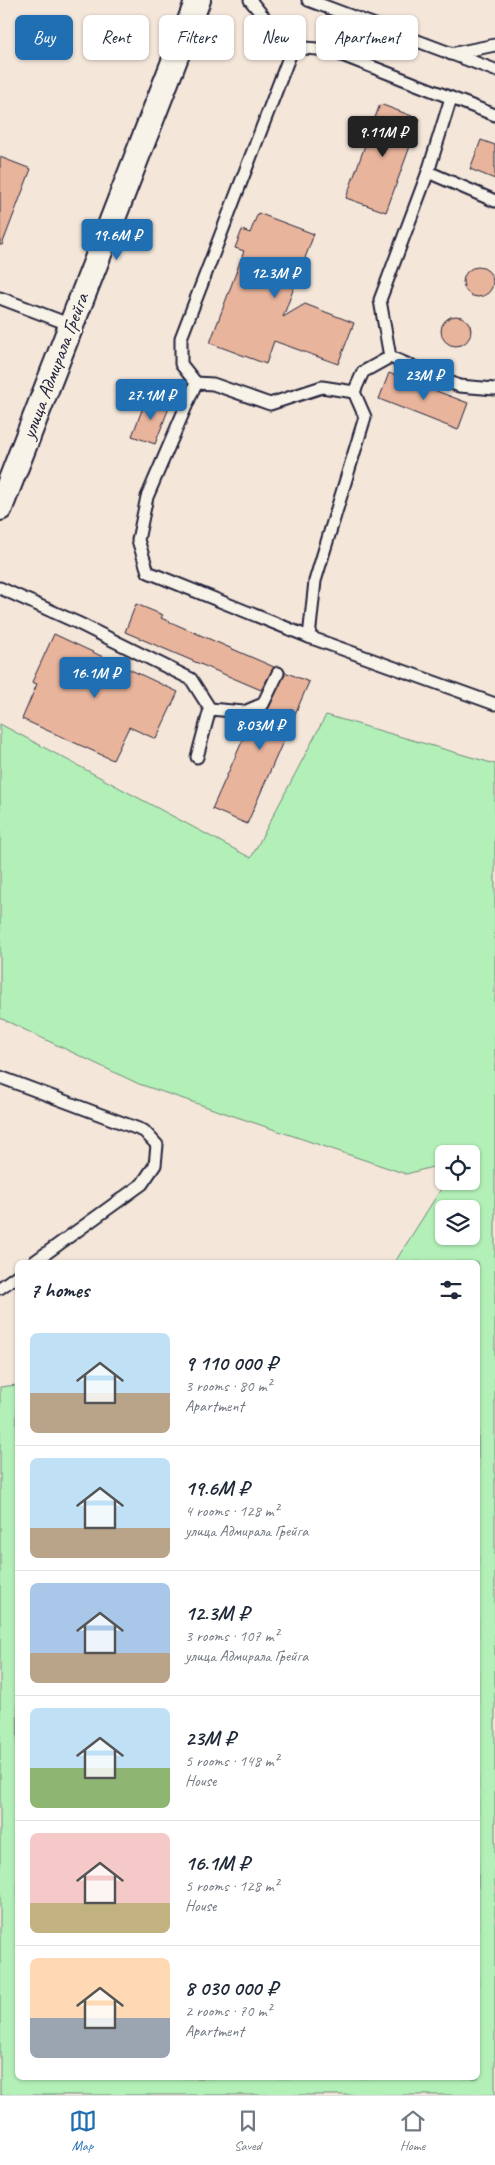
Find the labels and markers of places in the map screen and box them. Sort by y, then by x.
pin: 9.11M ₽ [337,116,429,158]
pin: 19.6M ₽ [71,218,163,261]
pin: 12.3M ₽ [229,256,321,299]
pin: 23M ₽ [389,358,459,401]
pin: 27.1M ₽ [105,378,197,421]
pin: 16.1M ₽ [49,656,141,699]
pin: 8.03M ₽ [214,708,306,751]

